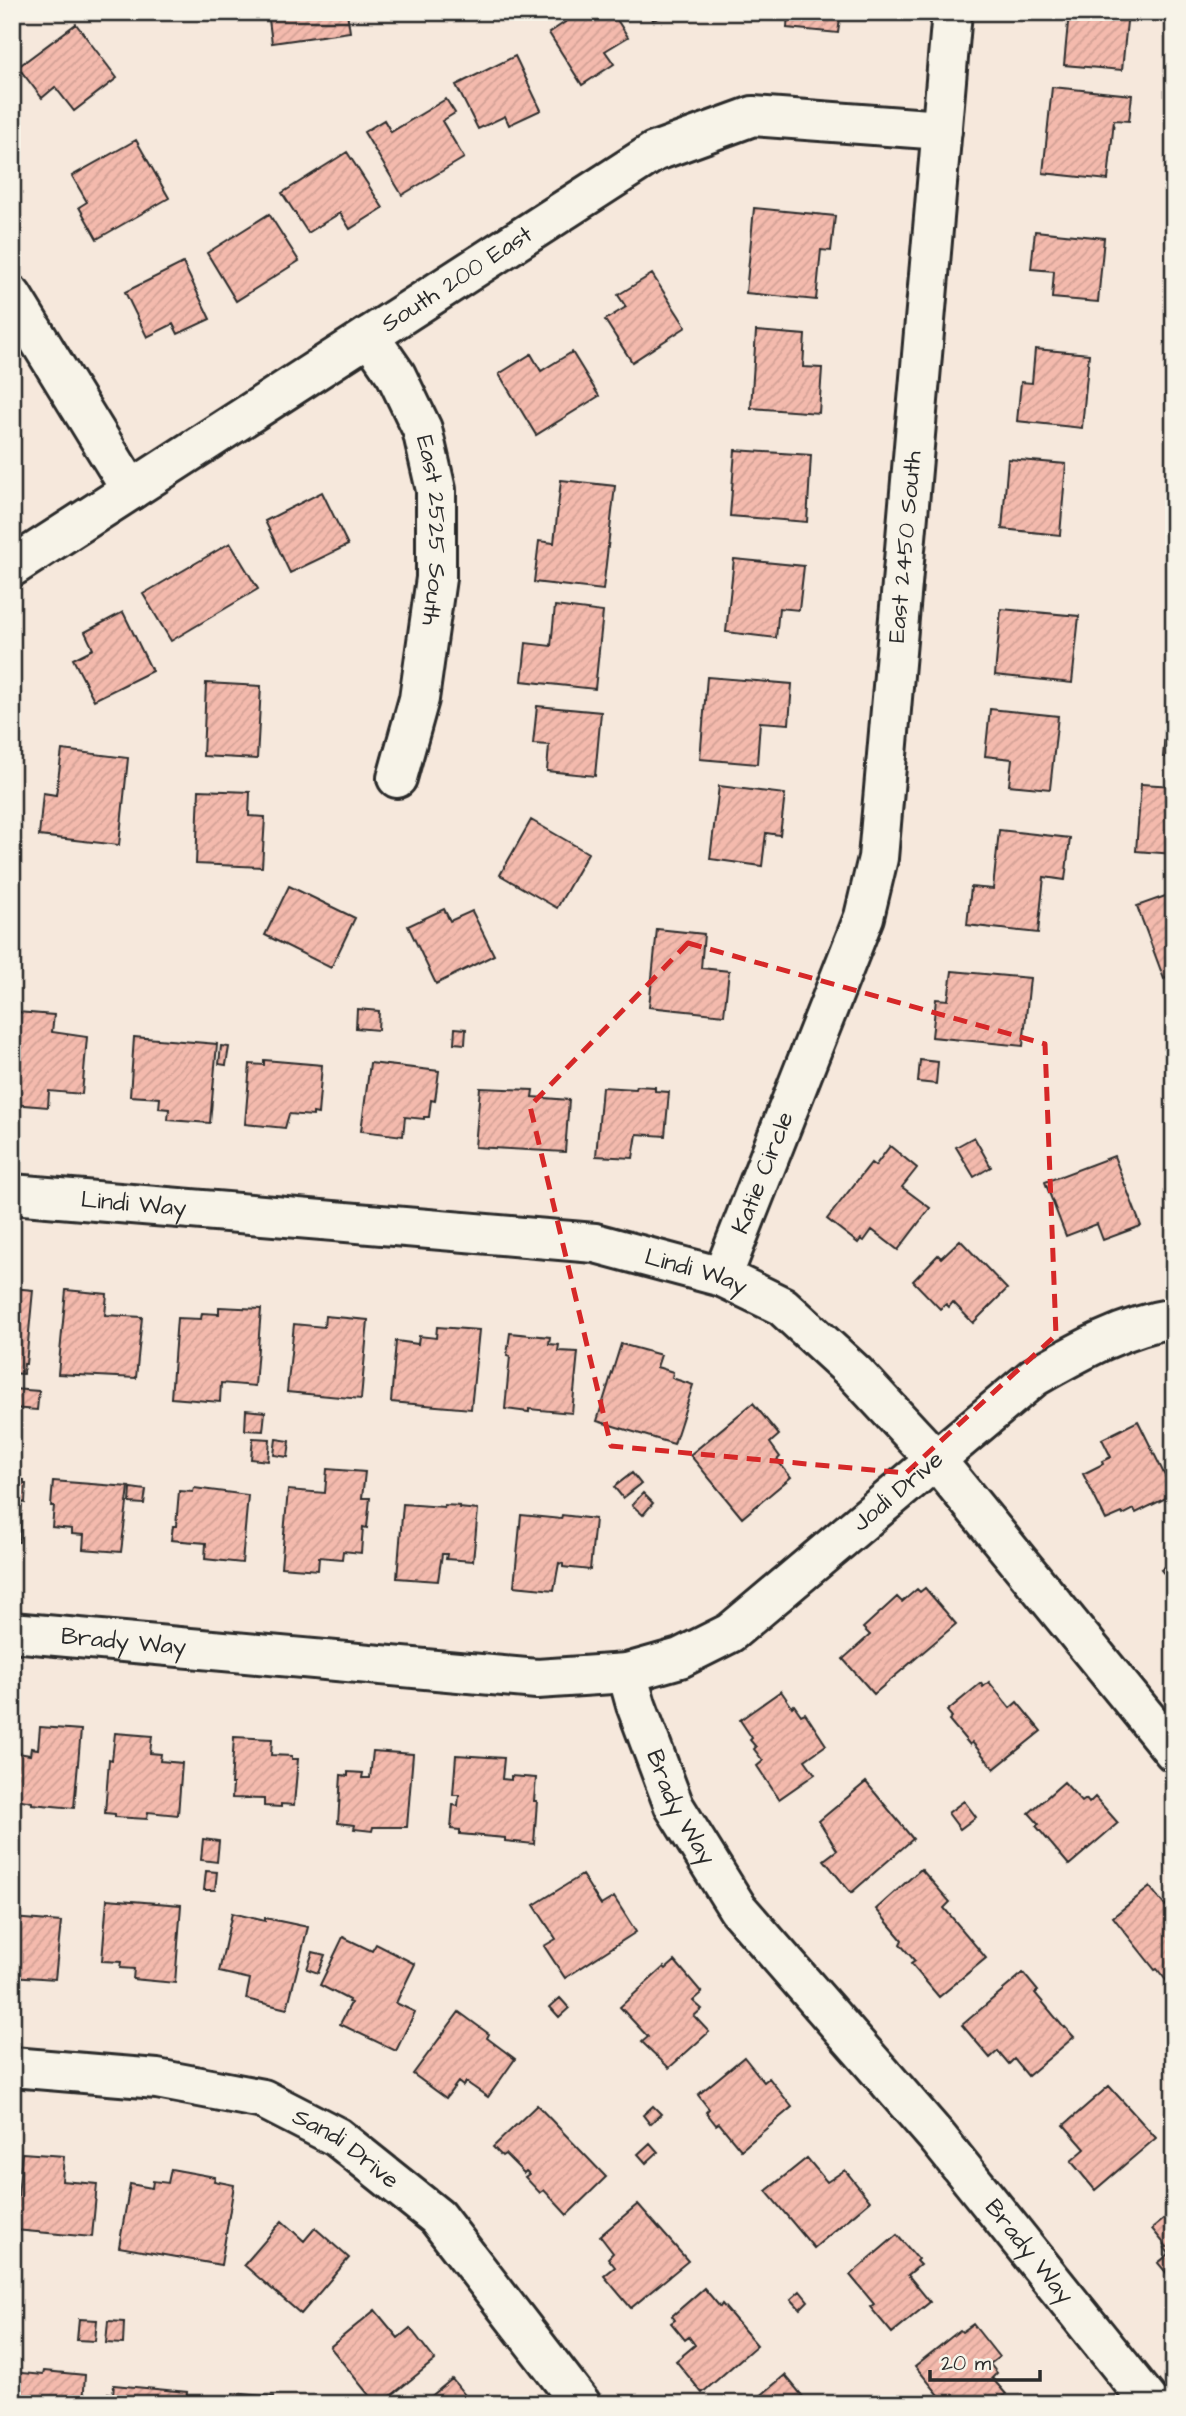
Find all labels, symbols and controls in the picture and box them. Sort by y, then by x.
street label: South 200 East [375,218,540,341]
street label: East 2525 South [407,432,453,628]
street label: East 2450 South [880,449,931,644]
street label: Katie Circle [724,1107,802,1239]
street label: Lindi Way [79,1183,188,1227]
street label: Lindi Way [641,1240,753,1305]
street label: Jodi Drive [845,1443,951,1540]
street label: Brady Way [59,1619,188,1666]
street label: Brady Way [637,1745,724,1872]
street label: Sandi Drive [286,2100,406,2197]
street label: Brady Way [976,2192,1081,2312]
scale bar [930,2339,1041,2383]
text: 20 m [941,2349,992,2378]

